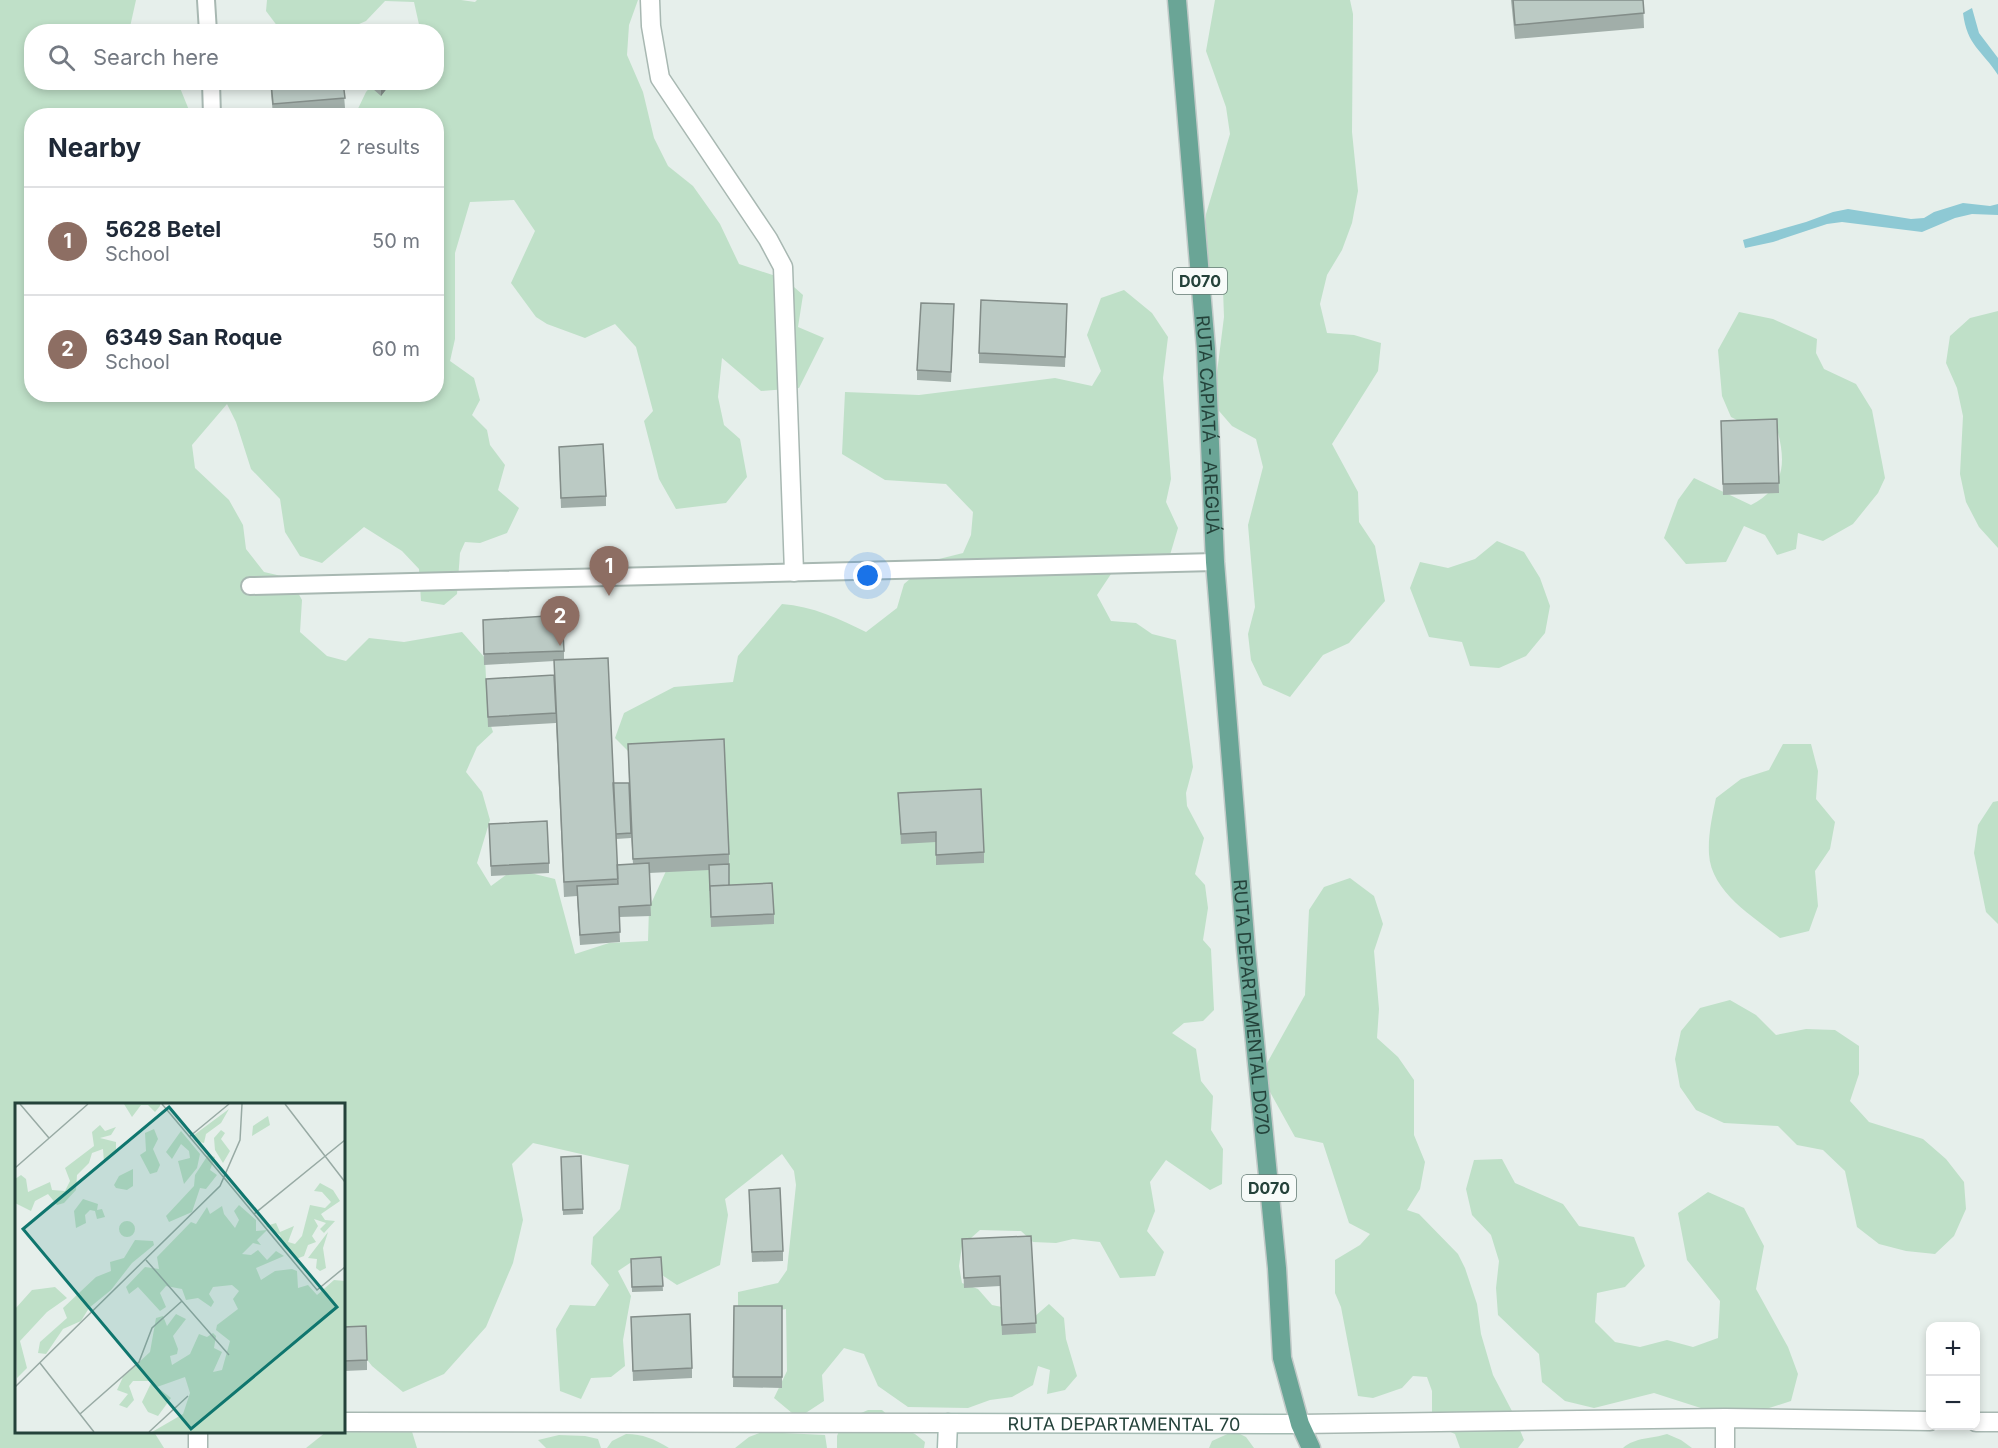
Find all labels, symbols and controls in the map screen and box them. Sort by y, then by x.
search box [24,24,444,90]
icon: search [45,41,78,74]
text: Search here [93,44,219,70]
text: Nearby [48,132,141,163]
text: 2 results [339,135,420,159]
text: 5628 Betel [105,216,221,242]
text: 1 [63,229,72,253]
text: 50 m [372,229,420,253]
text: School [105,242,170,266]
road number: D070 [1173,268,1227,294]
street label: RUTA CAPIATÁ - AREGUÁ [1193,314,1225,535]
text: 6349 San Roque [105,324,282,350]
text: 2 [61,337,74,361]
text: 60 m [372,337,420,361]
text: School [105,350,170,374]
pin: 1 [590,546,628,596]
your location [853,561,882,590]
pin: 2 [540,596,580,646]
street label: RUTA DEPARTAMENTAL D070 [1230,878,1274,1136]
inset map [15,1103,345,1433]
road number: D070 [1242,1175,1296,1201]
map controls [1926,1322,1980,1430]
button: + [1926,1322,1980,1376]
button: − [1926,1376,1980,1430]
street label: RUTA DEPARTAMENTAL 70 [1008,1413,1240,1434]

